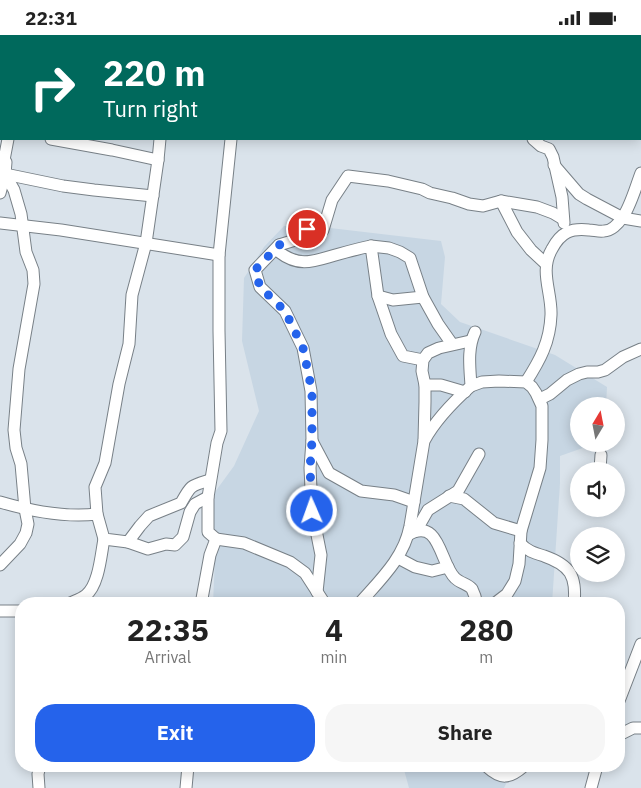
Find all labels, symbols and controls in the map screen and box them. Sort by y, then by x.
text: 22:31 [25,6,77,30]
text: 220 m [103,50,206,96]
icon: right [20,55,85,120]
text: Turn right [103,94,198,123]
pin [286,208,328,250]
icon: arrive [293,215,321,243]
north arrow [570,397,625,453]
map controls [570,397,625,582]
button: sound [570,462,625,517]
position arrow [285,484,337,536]
button: layers [570,527,625,582]
text: 22:35 [127,610,209,649]
text: 4 [325,610,343,649]
text: 280 [459,610,513,649]
text: Arrival [144,647,191,667]
text: min [320,647,347,667]
text: m [479,647,493,667]
button: Exit [35,704,315,762]
button: Share [325,704,605,762]

